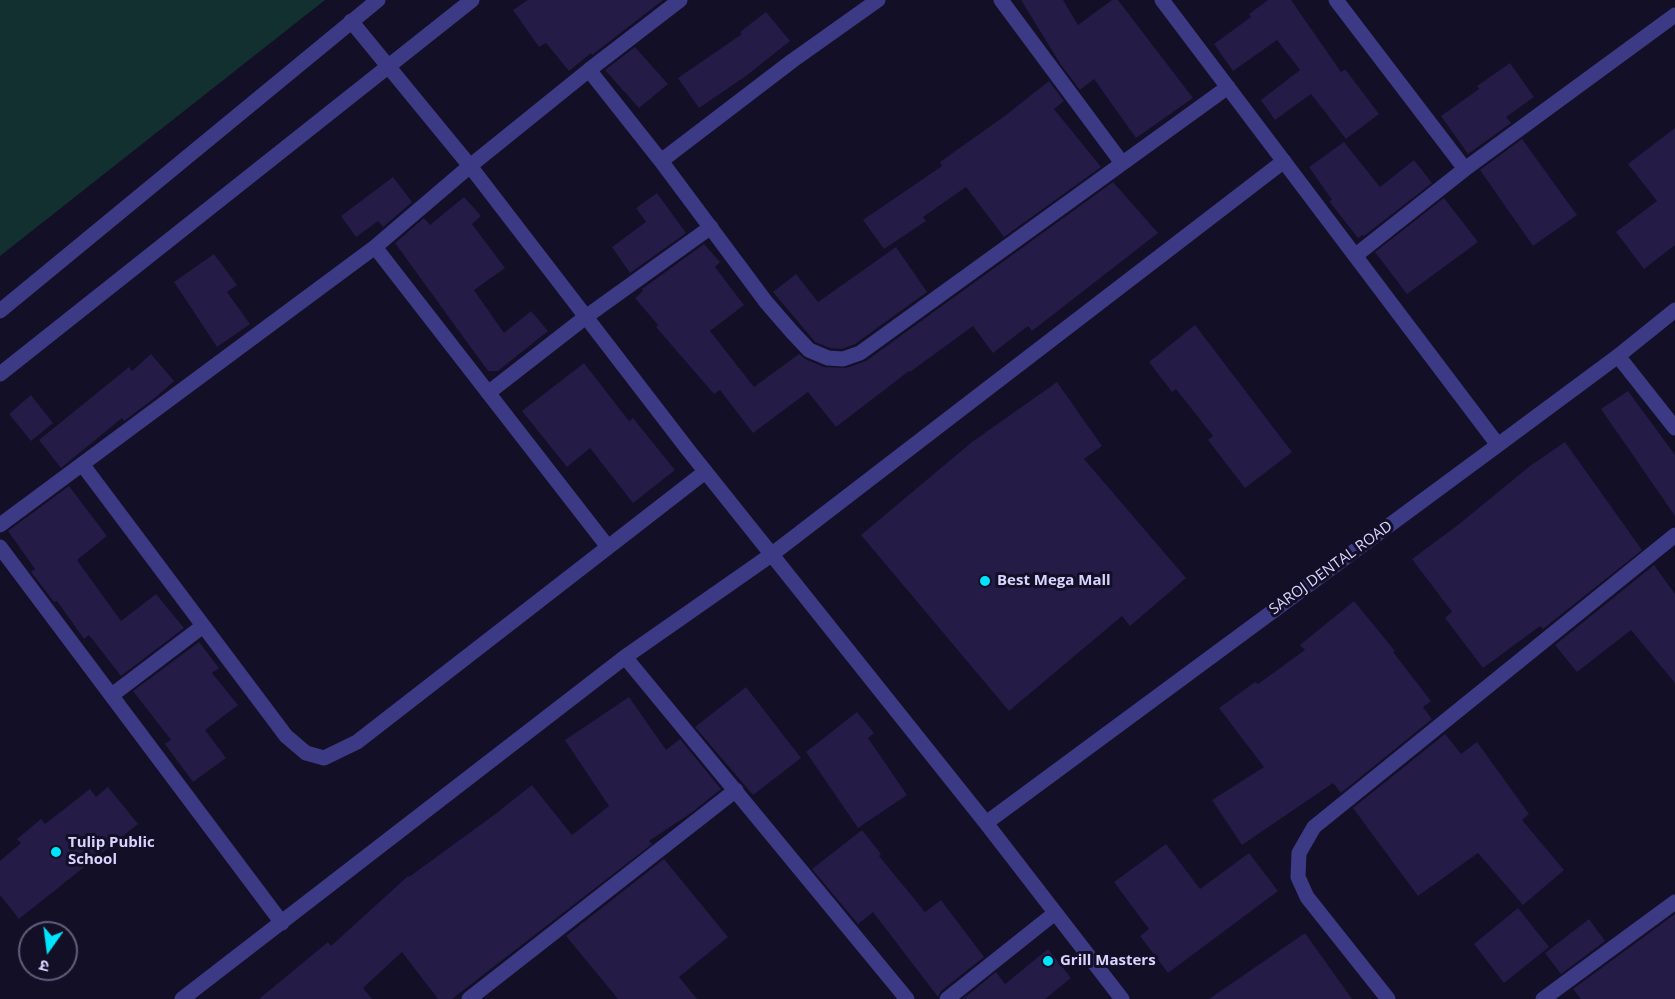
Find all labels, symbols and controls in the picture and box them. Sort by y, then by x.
street label: SAROJ DENTAL ROAD [1266,517,1396,619]
place label: Best Mega Mall [997,572,1111,590]
marker: Best Mega Mall [978,574,992,588]
place label: Tulip Public School [68,834,155,869]
marker: Tulip Public School [49,845,63,859]
north arrow [18,921,78,981]
place label: Grill Masters [1060,952,1156,970]
marker: Grill Masters [1041,954,1055,968]
text: उ [37,955,51,978]

